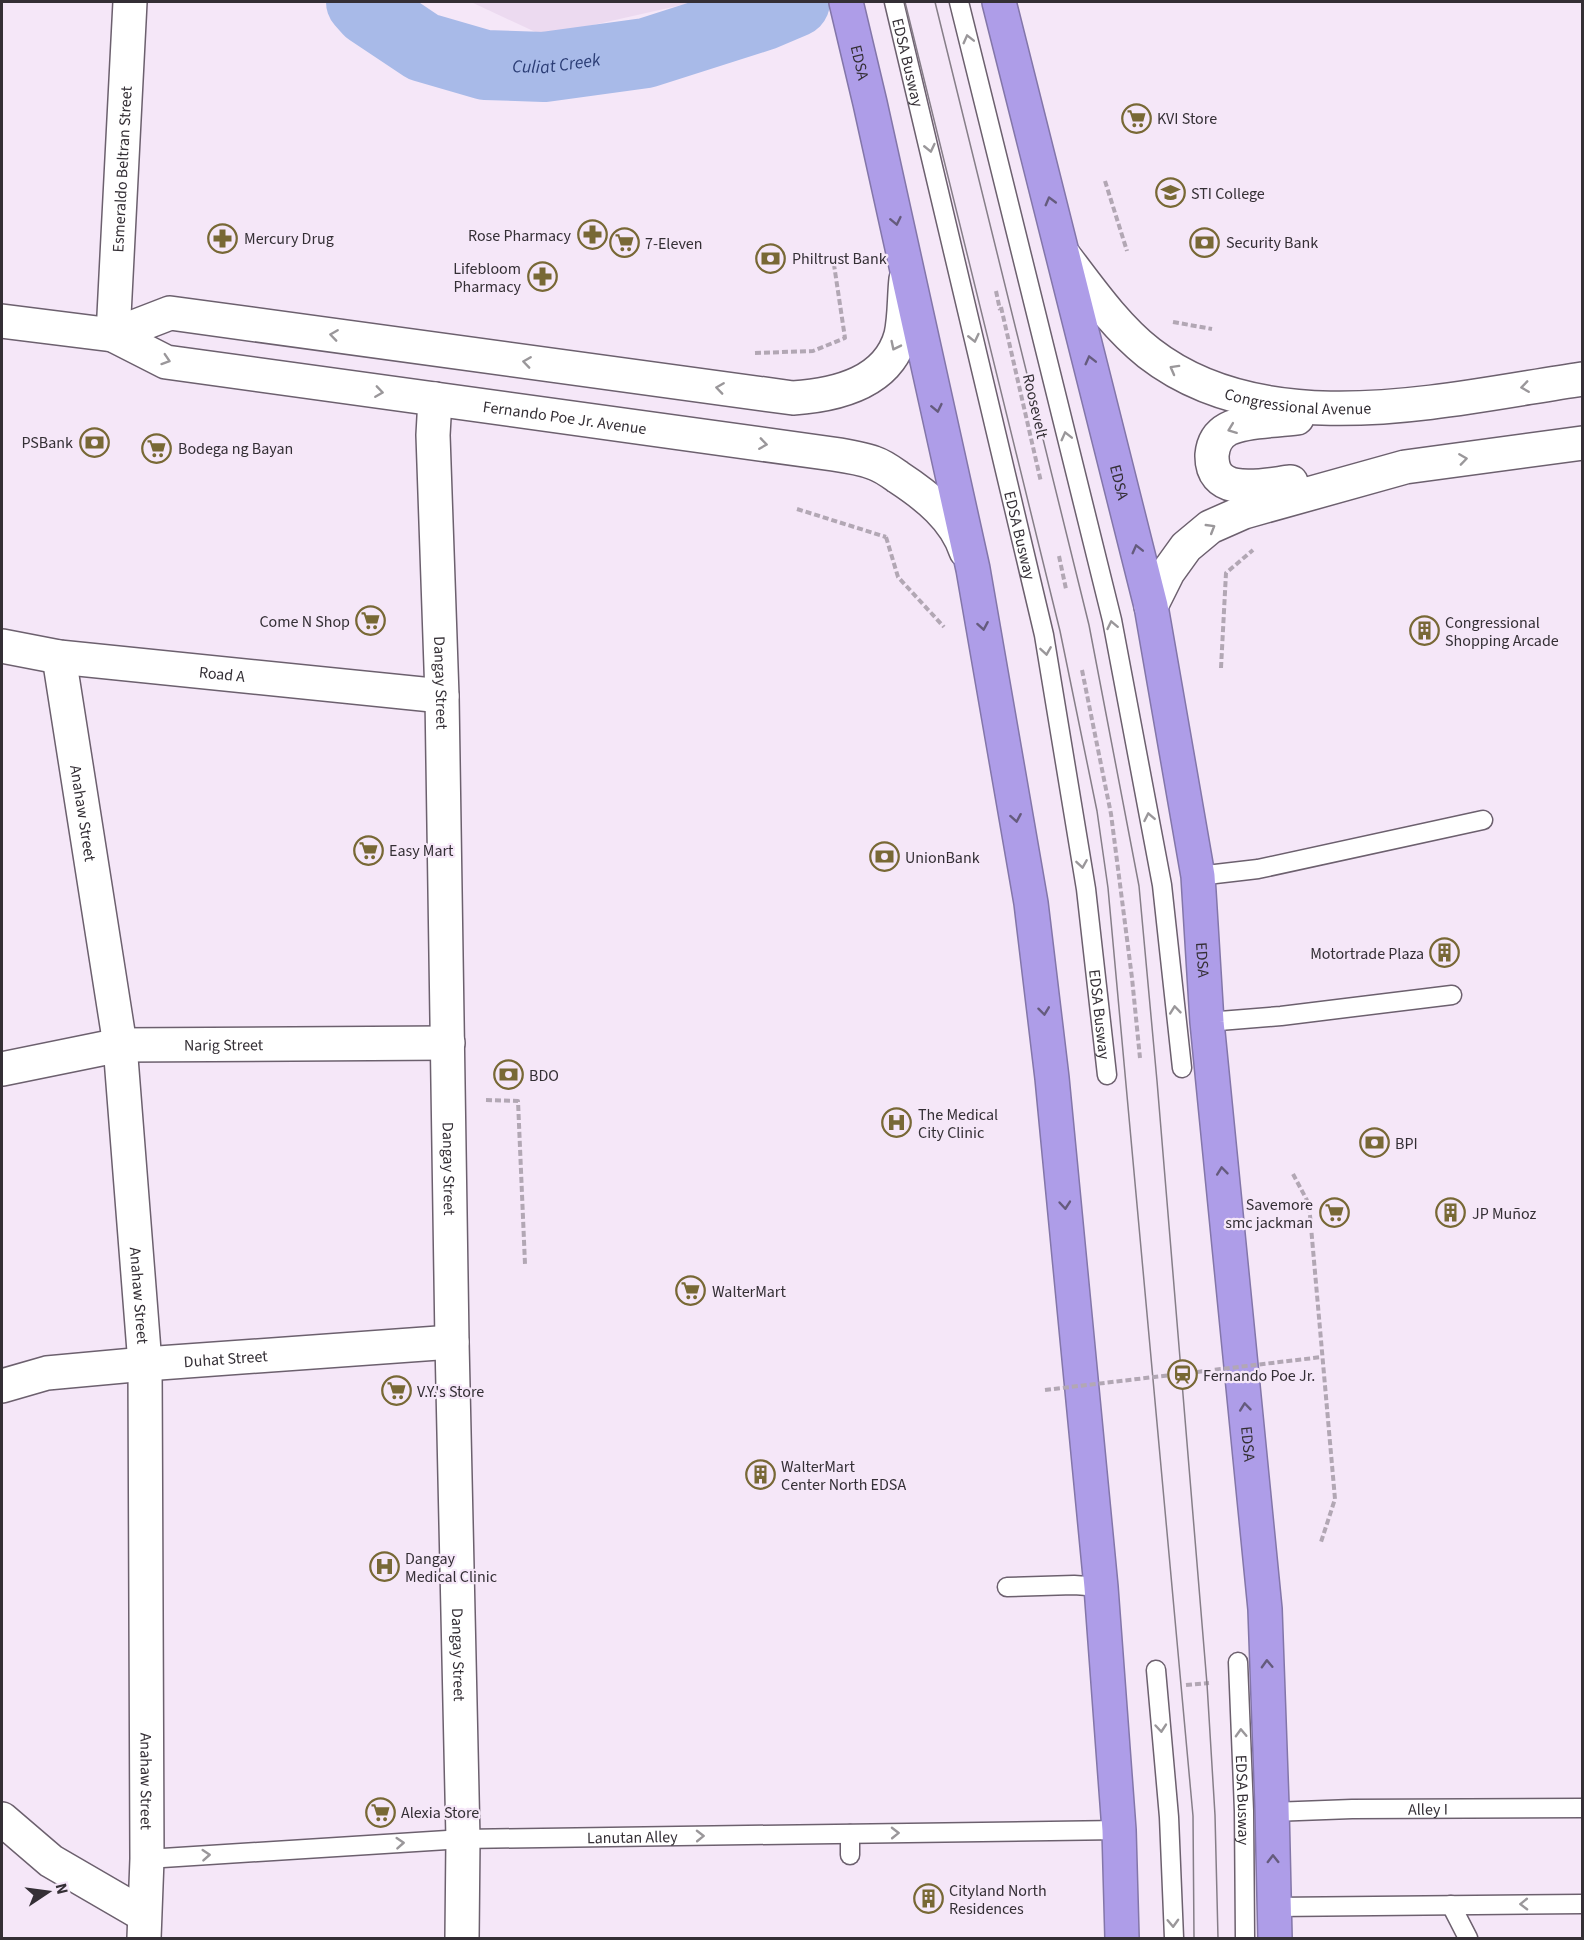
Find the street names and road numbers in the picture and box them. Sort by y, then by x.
street label: EDSA Busway [886,16,929,110]
street label: EDSA [845,43,874,83]
street label: Esmeraldo Beltran Street [107,85,138,253]
street label: Roosevelt [1017,372,1053,441]
street label: Congressional Avenue [1222,383,1372,420]
street label: Fernando Poe Jr. Avenue [482,396,648,440]
street label: EDSA [1104,462,1134,502]
street label: EDSA Busway [998,489,1041,583]
street label: Dangay Street [428,636,453,730]
street label: Road A [198,661,246,688]
street label: Anahaw Street [64,764,101,864]
street label: EDSA [1190,942,1214,979]
street label: EDSA Busway [1083,968,1115,1061]
street label: Narig Street [184,1034,264,1057]
street label: Dangay Street [437,1122,460,1216]
street label: Anahaw Street [124,1246,153,1345]
street label: Duhat Street [183,1345,269,1373]
street label: EDSA [1235,1425,1260,1463]
street label: Dangay Street [446,1608,470,1702]
street label: Anahaw Street [134,1733,157,1830]
street label: EDSA Busway [1230,1754,1254,1846]
street label: Alley I [1408,1799,1448,1821]
street label: Lanutan Alley [587,1826,678,1849]

